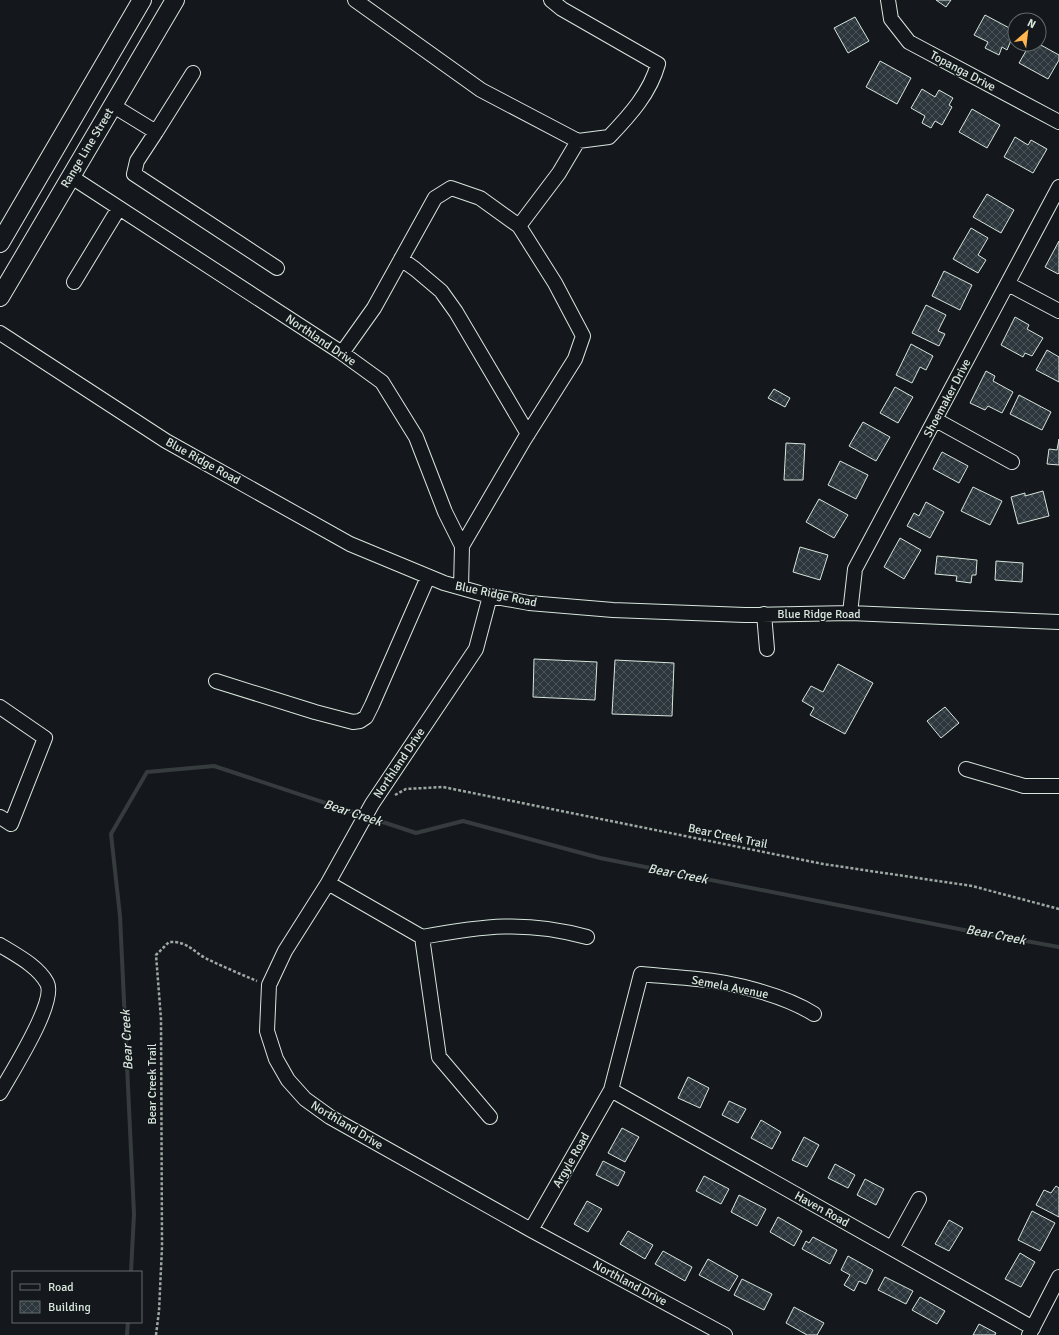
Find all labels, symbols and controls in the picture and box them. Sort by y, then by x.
north arrow [1007,12,1047,52]
text: N [1025,16,1038,31]
street label: Topanga Drive [927,48,998,95]
street label: Range Line Street [58,106,117,191]
street label: Northland Drive [283,311,359,370]
street label: Shoemaker Drive [920,356,974,440]
street label: Blue Ridge Road [163,435,243,488]
street label: Blue Ridge Road [454,578,538,610]
street label: Blue Ridge Road [777,607,861,622]
street label: Northland Drive [370,725,429,801]
water label: Bear Creek [321,796,385,830]
street label: Bear Creek Trail [687,821,770,852]
water label: Bear Creek [647,860,711,888]
water label: Bear Creek [965,921,1029,949]
street label: Semela Avenue [690,973,770,1002]
water label: Bear Creek [117,1008,137,1071]
street label: Bear Creek Trail [145,1043,160,1125]
street label: Northland Drive [308,1098,386,1153]
street label: Argyle Road [550,1130,593,1191]
street label: Haven Road [792,1188,852,1231]
street label: Northland Drive [590,1258,669,1309]
legend [12,1271,142,1323]
text: Road [48,1280,74,1295]
text: Building [48,1300,91,1315]

